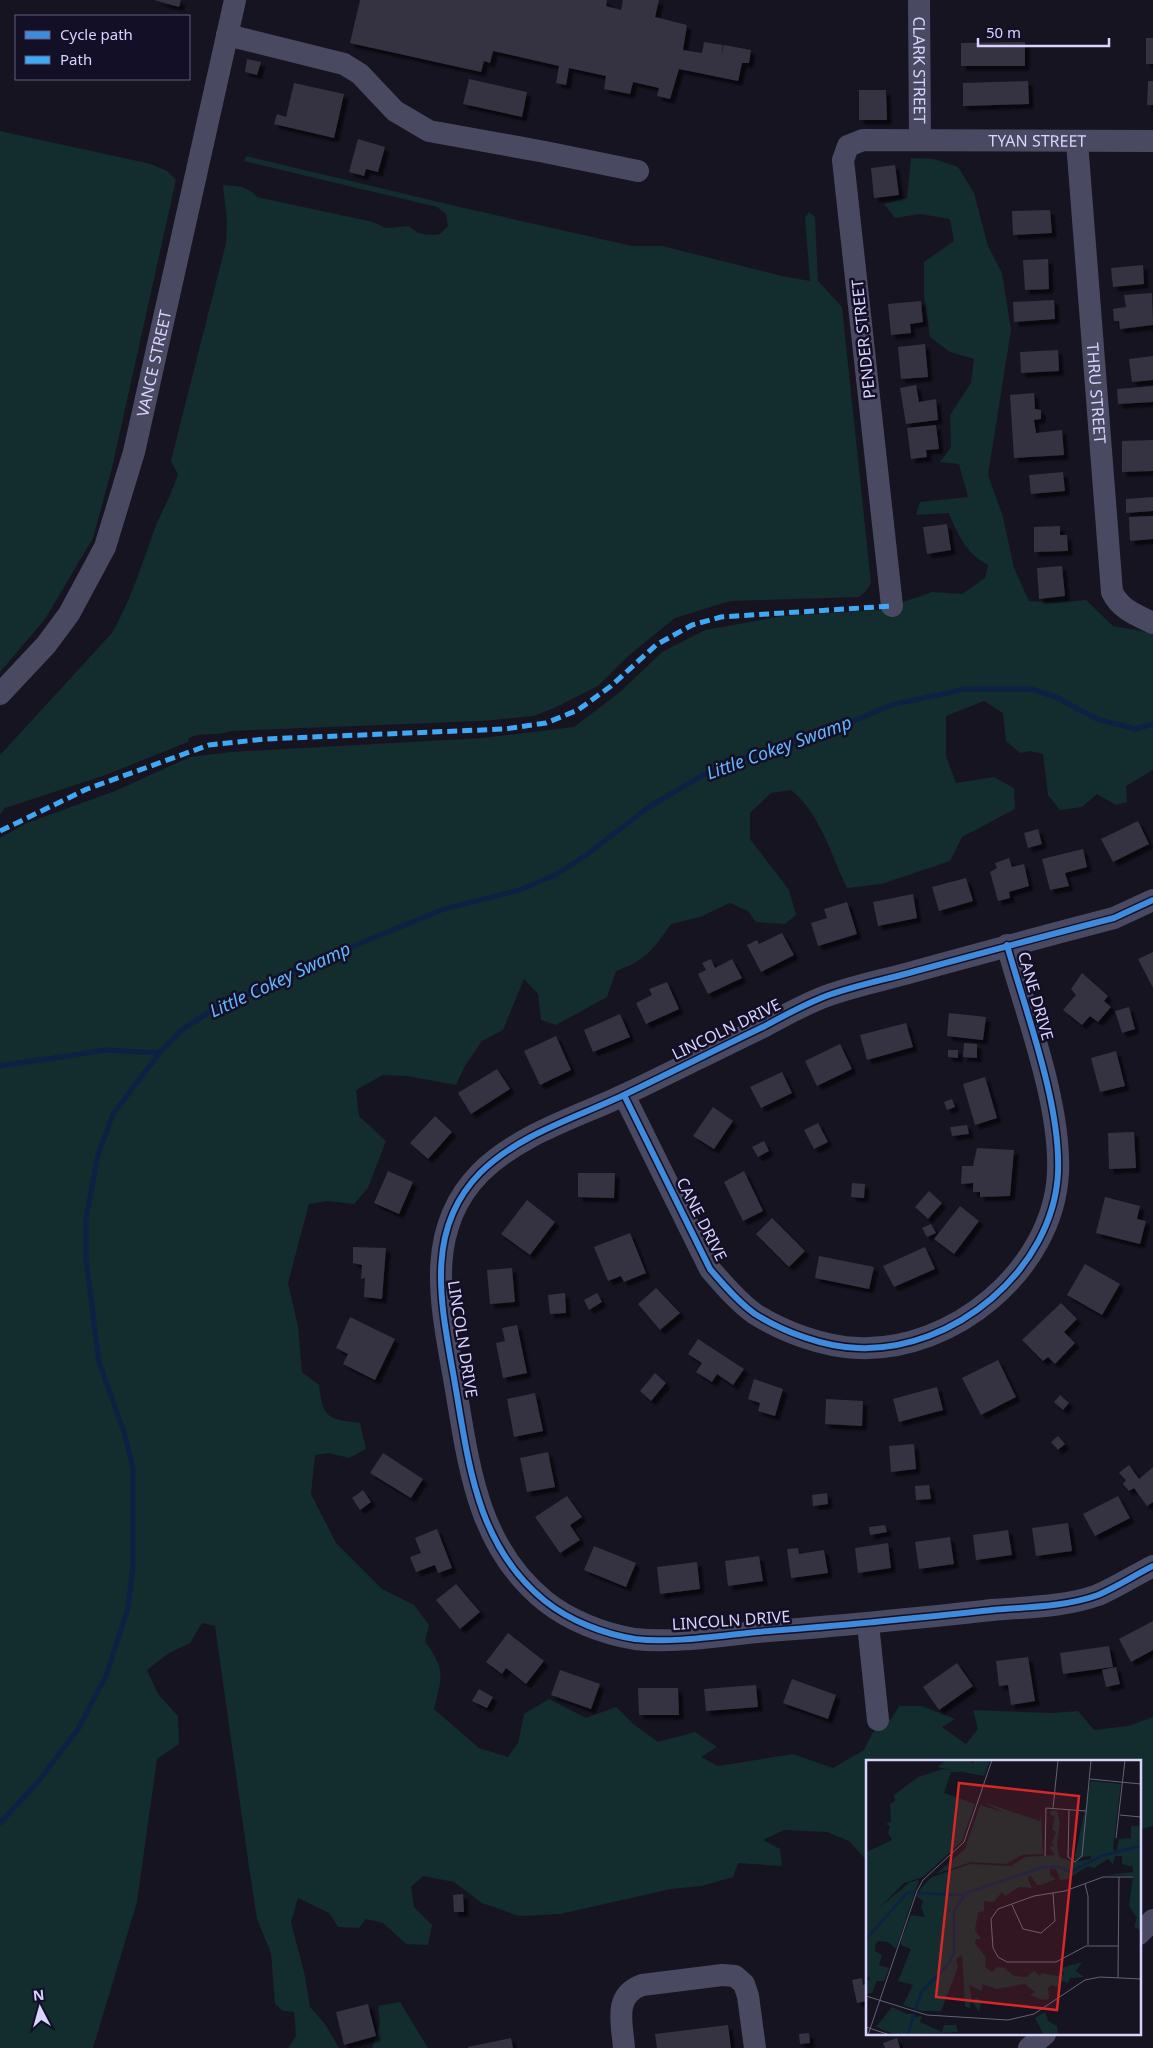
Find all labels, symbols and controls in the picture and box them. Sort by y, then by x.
legend [15,15,190,80]
scale bar [978,15,1109,47]
street label: CLARK STREET [908,16,931,124]
text: 50 m [986,22,1021,42]
text: Cycle path [60,24,133,44]
text: Path [60,49,92,69]
street label: TYAN STREET [988,129,1086,152]
street label: PENDER STREET [846,278,880,400]
street label: VANCE STREET [131,308,176,419]
street label: THRU STREET [1082,342,1111,445]
water label: Little Cokey Swamp [703,710,855,784]
water label: Little Cokey Swamp [205,936,354,1022]
street label: CANE DRIVE [1013,949,1059,1043]
street label: LINCOLN DRIVE [668,993,784,1065]
street label: CANE DRIVE [672,1173,732,1265]
street label: LINCOLN DRIVE [443,1279,483,1399]
street label: LINCOLN DRIVE [671,1605,791,1635]
inset map [866,1760,1140,2036]
north arrow [15,1983,65,2033]
text: N [32,1985,45,2005]

